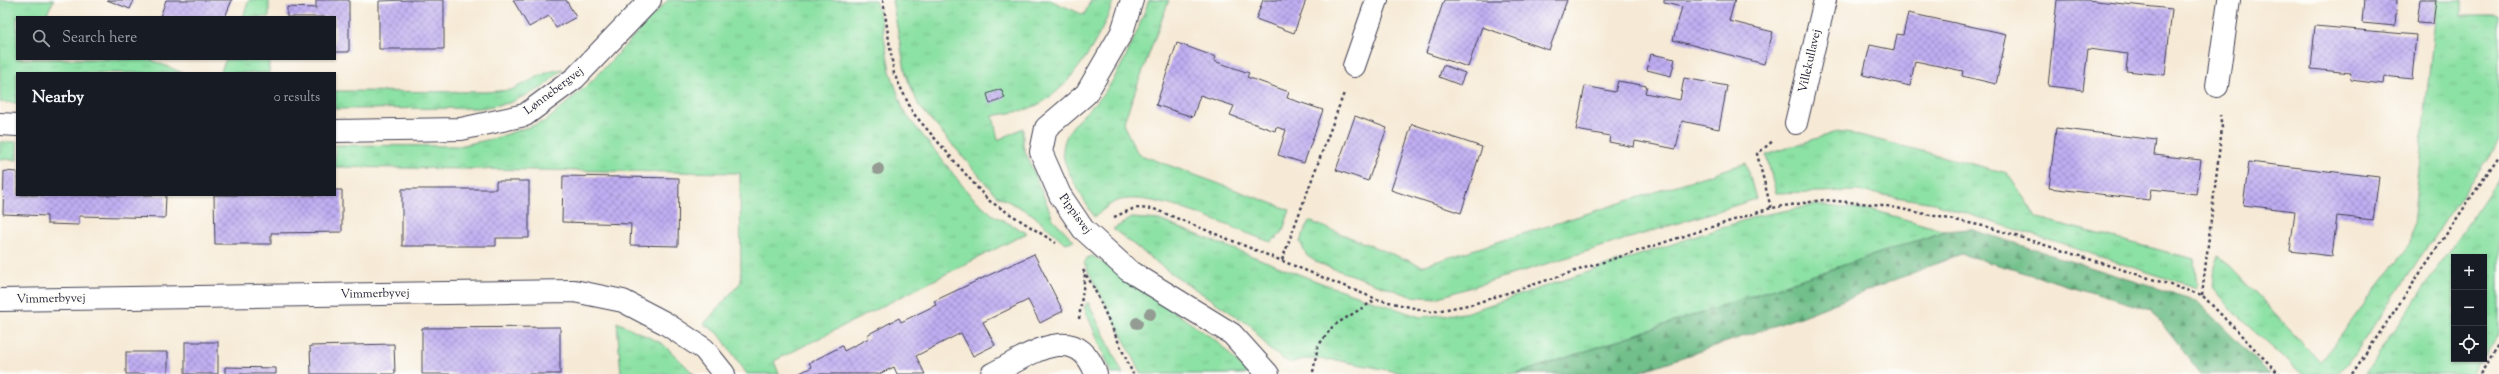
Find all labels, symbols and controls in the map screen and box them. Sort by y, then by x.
search box [16,16,336,60]
icon: search [30,27,52,49]
text: Search here [62,28,137,49]
street label: Villekullavej [1794,28,1826,94]
street label: Lønnebergvej [520,63,588,119]
text: Nearby [32,86,84,110]
text: 0 results [274,89,320,107]
street label: Pippisvej [1054,190,1096,238]
map controls [2451,254,2487,362]
button: + [2451,254,2487,290]
street label: Vimmerbyvej [340,284,410,304]
street label: Vimmerbyvej [16,289,86,309]
button: − [2451,290,2487,326]
button: locate [2451,326,2487,362]

